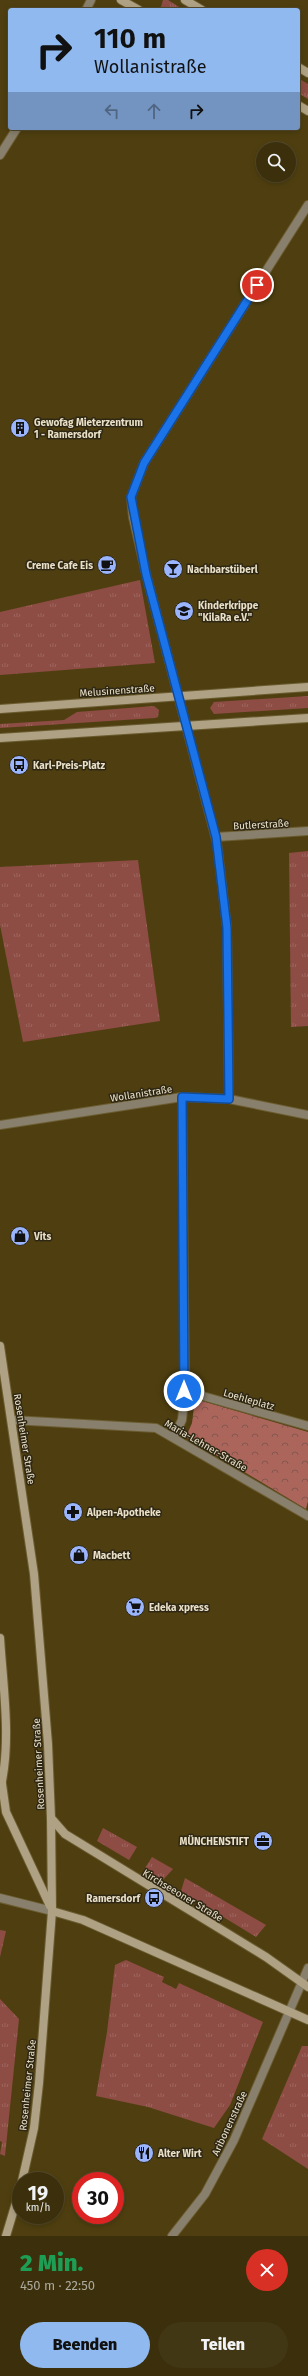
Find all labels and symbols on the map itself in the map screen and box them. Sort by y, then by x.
pin [240,268,274,302]
building icon: Gewofag Mieterzentrum 1 - Ramersdorf [9,417,31,439]
place label: Gewofag Mieterzentrum 1 - Ramersdorf [34,417,143,441]
cafe icon: Creme Cafe Eis [96,554,118,576]
bar icon: Nachbarstüberl [162,558,184,580]
place label: Creme Cafe Eis [26,560,93,572]
place label: Nachbarstüberl [187,564,258,576]
school or university icon: Kinderkrippe "KilaRa e.V." [173,600,195,622]
place label: Kinderkrippe "KilaRa e.V." [198,600,259,624]
street label: Melusinenstraße [79,682,155,700]
bus stop icon: Karl-Preis-Platz [8,754,30,776]
place label: Karl-Preis-Platz [33,760,105,772]
street label: Butlerstraße [233,818,289,832]
street label: Wollanistraße [109,1083,173,1105]
shop icon: Vits [9,1225,31,1247]
place label: Vits [33,1231,51,1243]
position arrow [163,1370,205,1412]
street label: Loehleplatz [222,1387,276,1413]
street label: Rosenheimer Straße [11,1393,37,1485]
street label: Maria-Lehner-Straße [162,1417,249,1474]
pharmacy icon: Alpen-Apotheke [62,1501,84,1523]
place label: Alpen-Apotheke [86,1507,161,1519]
shop icon: Macbett [68,1544,90,1566]
place label: Macbett [93,1550,130,1562]
supermarket icon: Edeka xpress [124,1596,146,1618]
place label: Edeka xpress [149,1602,209,1614]
street label: Rosenheimer Straße [31,1718,47,1810]
office icon: MÜNCHENSTIFT [252,1830,274,1852]
place label: MÜNCHENSTIFT [180,1835,250,1848]
street label: Kirchseeoner Straße [140,1867,225,1925]
bus stop icon: Ramersdorf [143,1887,165,1909]
place label: Ramersdorf [86,1893,141,1905]
street label: Rosenheimer Straße [17,2039,39,2131]
street label: Aribonenstraße [210,2089,250,2158]
restaurant icon: Alter Wirt [133,2142,155,2164]
place label: Alter Wirt [157,2148,202,2160]
speed limit sign: 30 [72,2172,124,2224]

